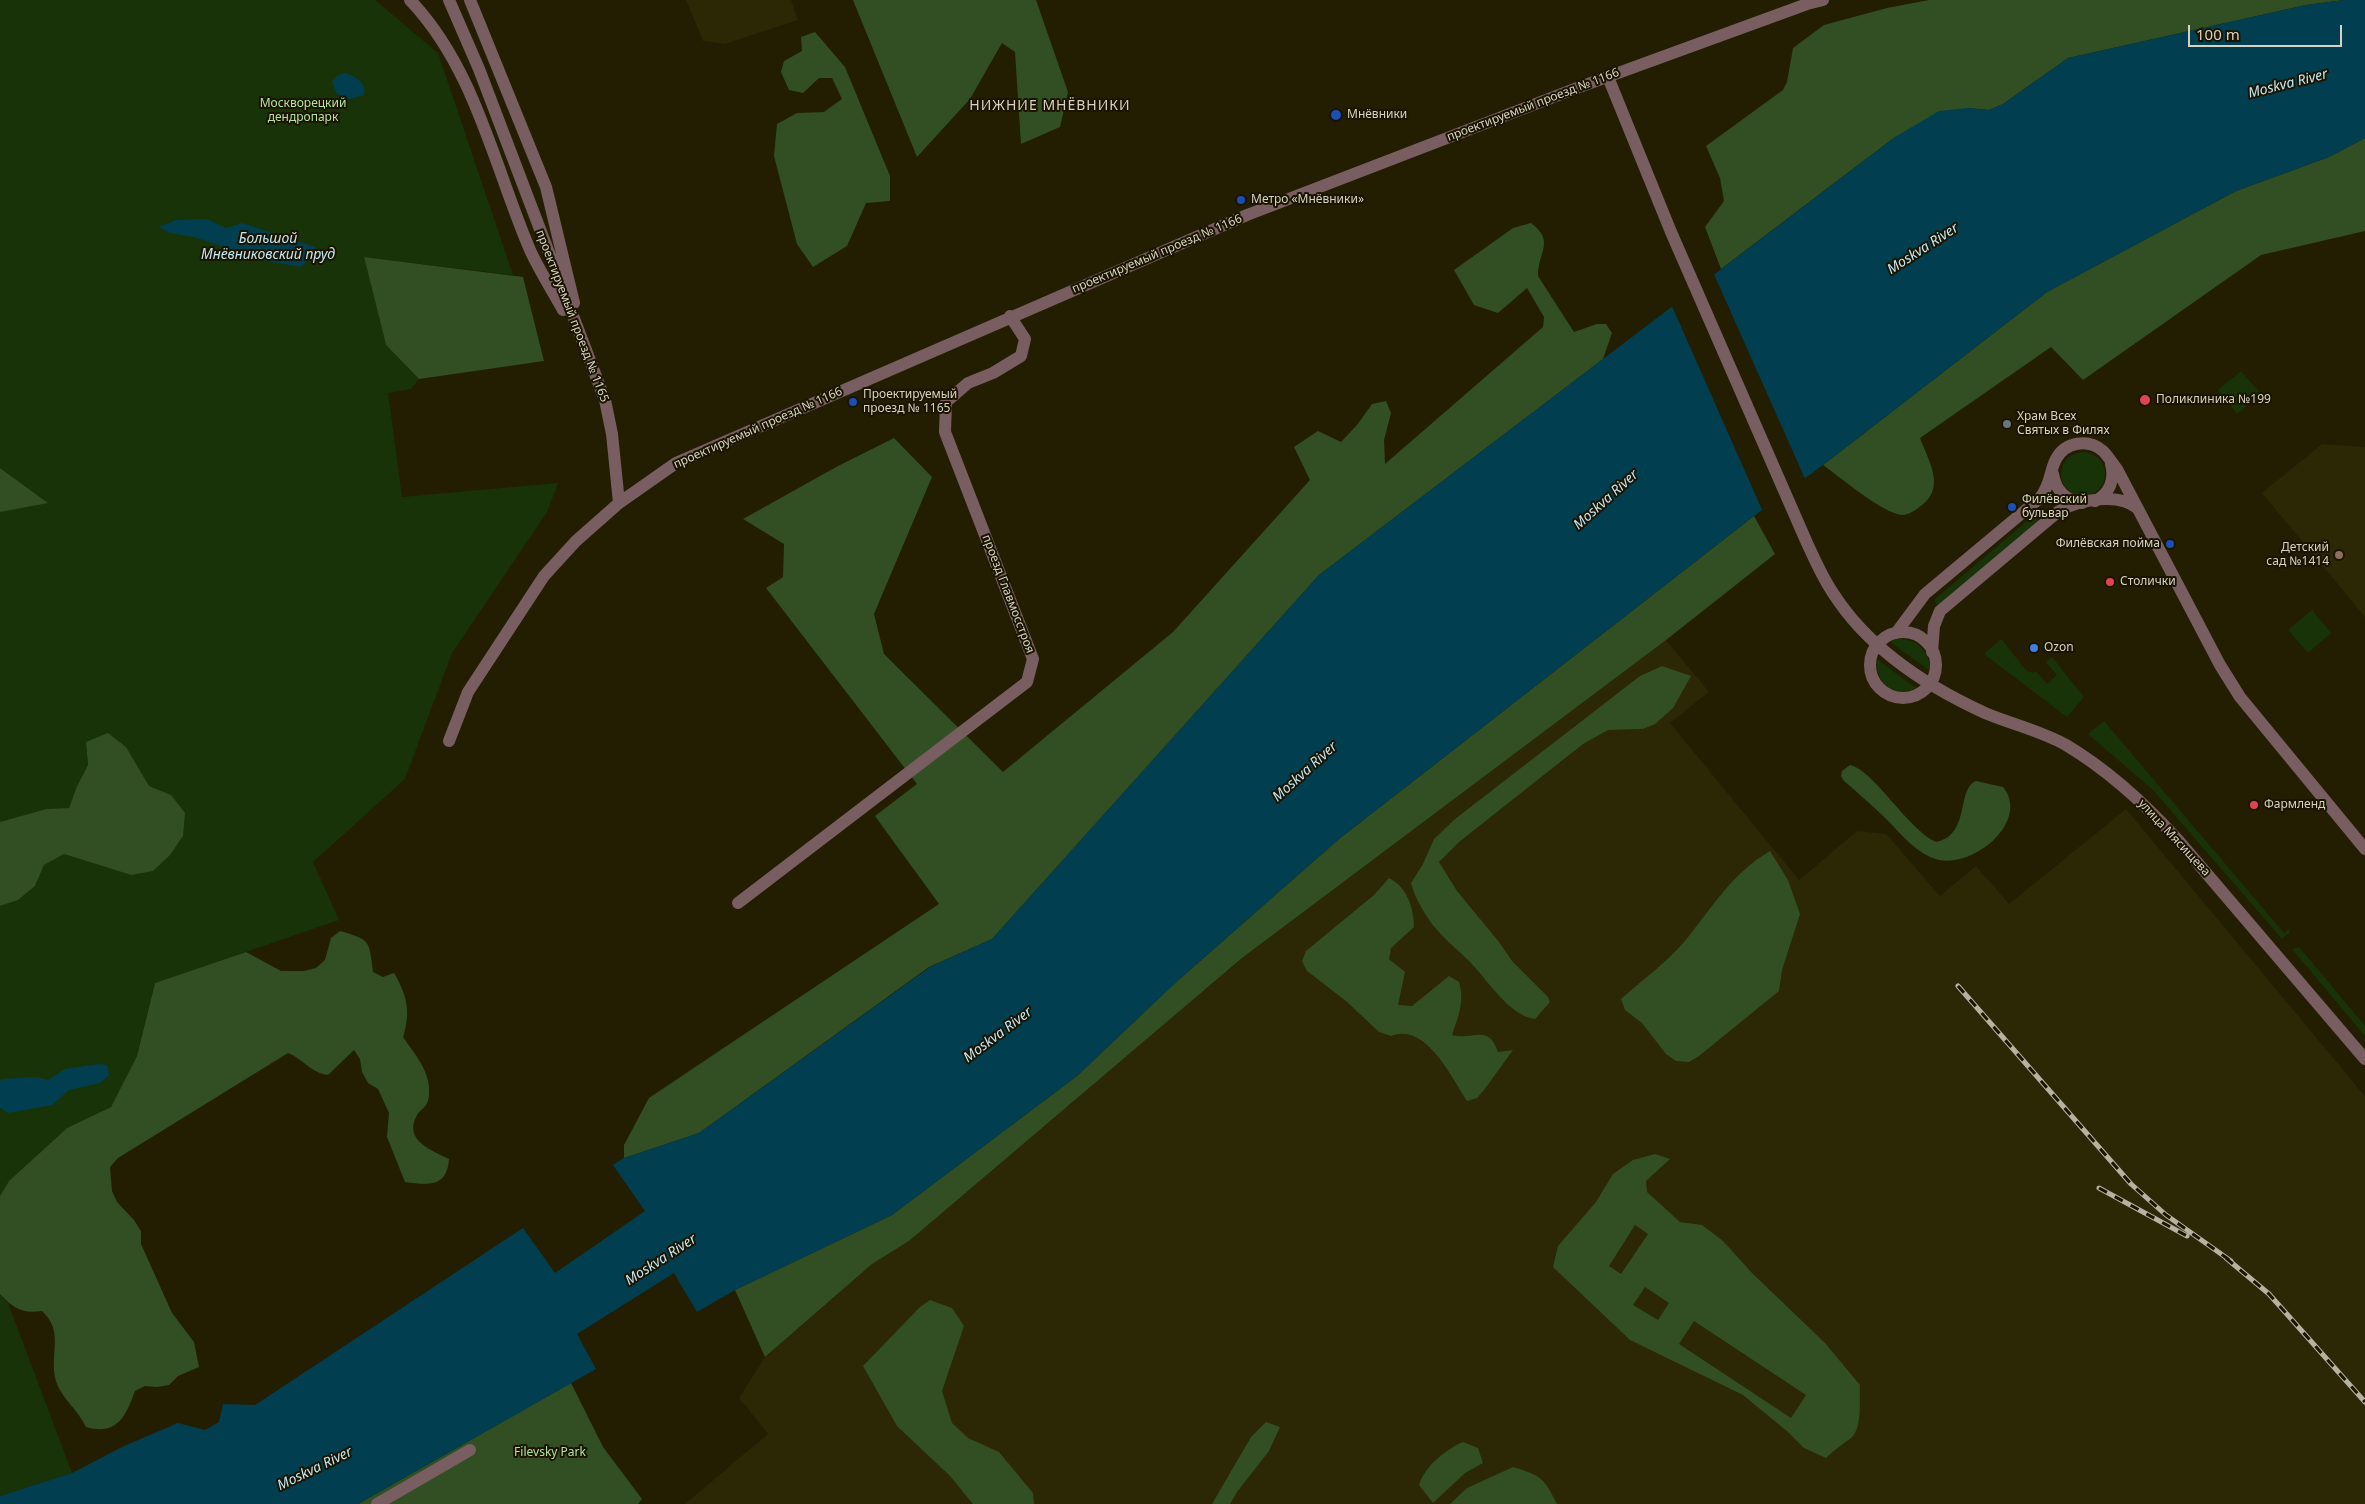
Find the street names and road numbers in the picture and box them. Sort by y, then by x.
street label: проектируемый проезд № 1166 [1445,65,1621,145]
street label: проектируемый проезд № 1166 [1070,212,1244,296]
street label: проектируемый проезд № 1165 [532,228,612,404]
street label: проектируемый проезд № 1166 [671,384,845,472]
street label: проезд Главмосстроя [979,533,1037,655]
street label: улица Мясищева [2135,797,2213,879]

